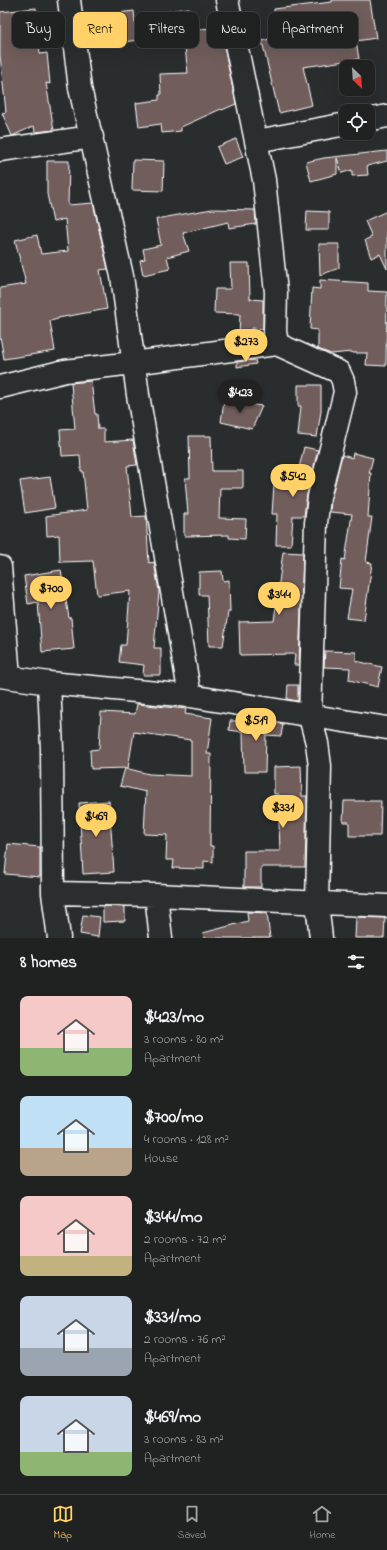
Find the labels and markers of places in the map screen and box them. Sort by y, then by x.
pin: $273 [222,329,270,363]
pin: $423 [216,380,264,414]
pin: $542 [269,464,317,498]
pin: $700 [27,576,75,610]
pin: $344 [255,582,303,616]
pin: $519 [232,708,280,742]
pin: $331 [259,795,307,829]
pin: $469 [72,804,120,838]

